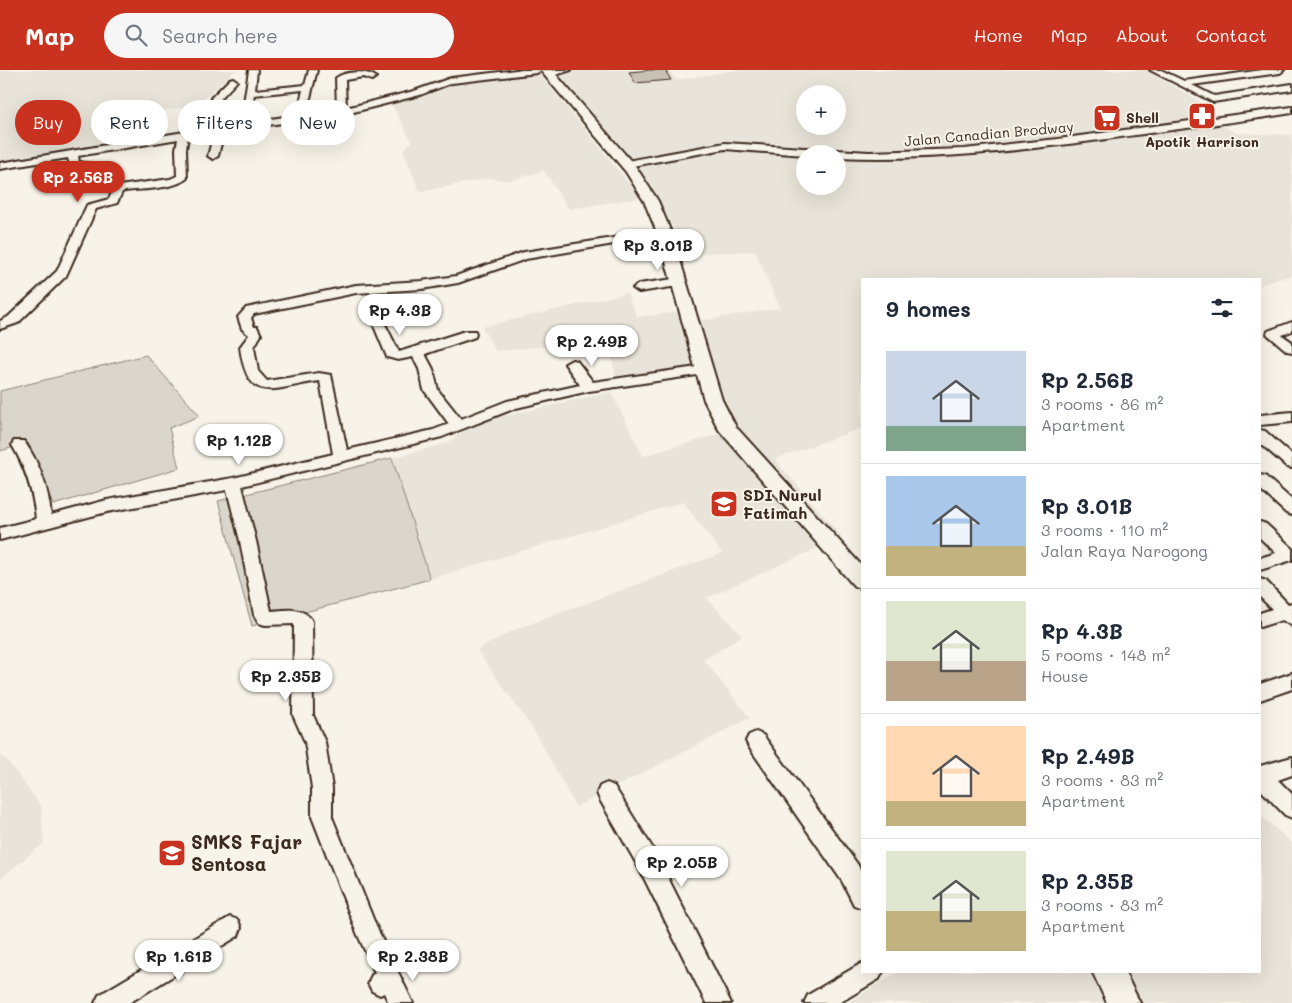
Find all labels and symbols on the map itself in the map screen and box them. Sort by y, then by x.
pharmacy icon: Apotik Harrison [1187,101,1217,131]
supermarket icon: Shell [1092,103,1122,133]
place label: Shell [1126,108,1159,127]
street label: Jalan Canadian Brodway [903,117,1074,150]
place label: Apotik Harrison [1145,132,1259,151]
pin: Rp 2.56B [26,160,130,203]
pin: Rp 3.01B [606,228,710,271]
pin: Rp 4.3B [354,294,446,336]
pin: Rp 2.49B [540,324,644,367]
pin: Rp 1.12B [187,424,291,466]
place label: SDI Nurul Fatimah [743,484,822,523]
school or university icon: SDI Nurul Fatimah [709,489,739,519]
pin: Rp 2.35B [234,660,338,702]
place label: SMKS Fajar Sentosa [191,829,302,876]
school or university icon: SMKS Fajar Sentosa [157,838,187,868]
pin: Rp 2.05B [630,846,734,888]
pin: Rp 1.61B [127,940,231,982]
pin: Rp 2.38B [361,940,465,982]

